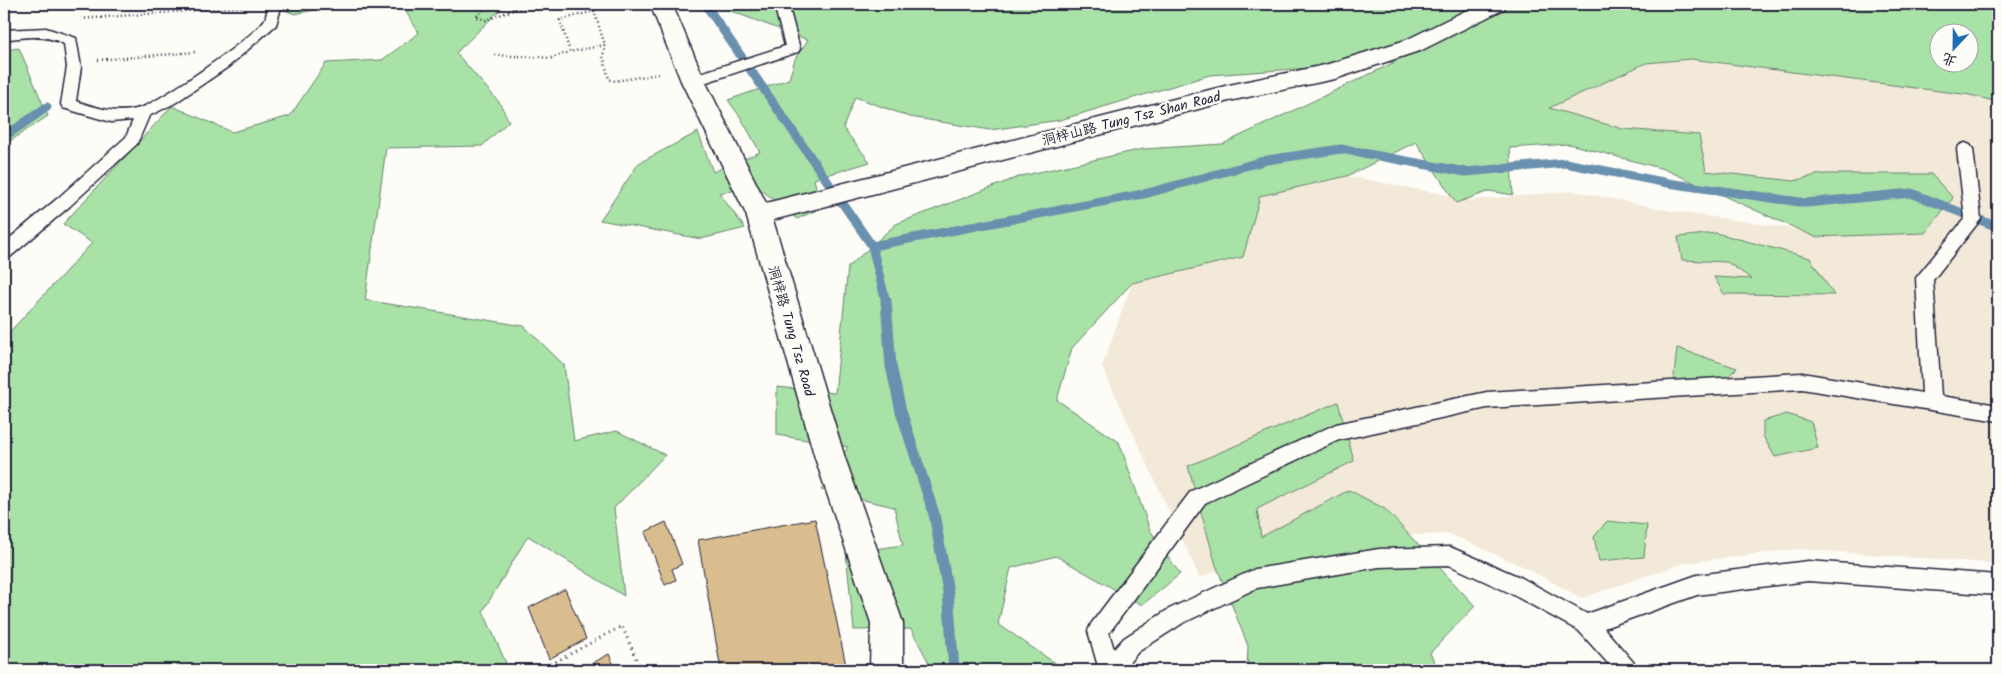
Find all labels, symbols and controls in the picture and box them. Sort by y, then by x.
north arrow [1930,22,1980,72]
text: 北 [1939,46,1960,72]
street label: 洞梓山路 Tung Tsz Shan Road [1040,86,1224,152]
street label: 洞梓路 Tung Tsz Road [762,263,820,400]

